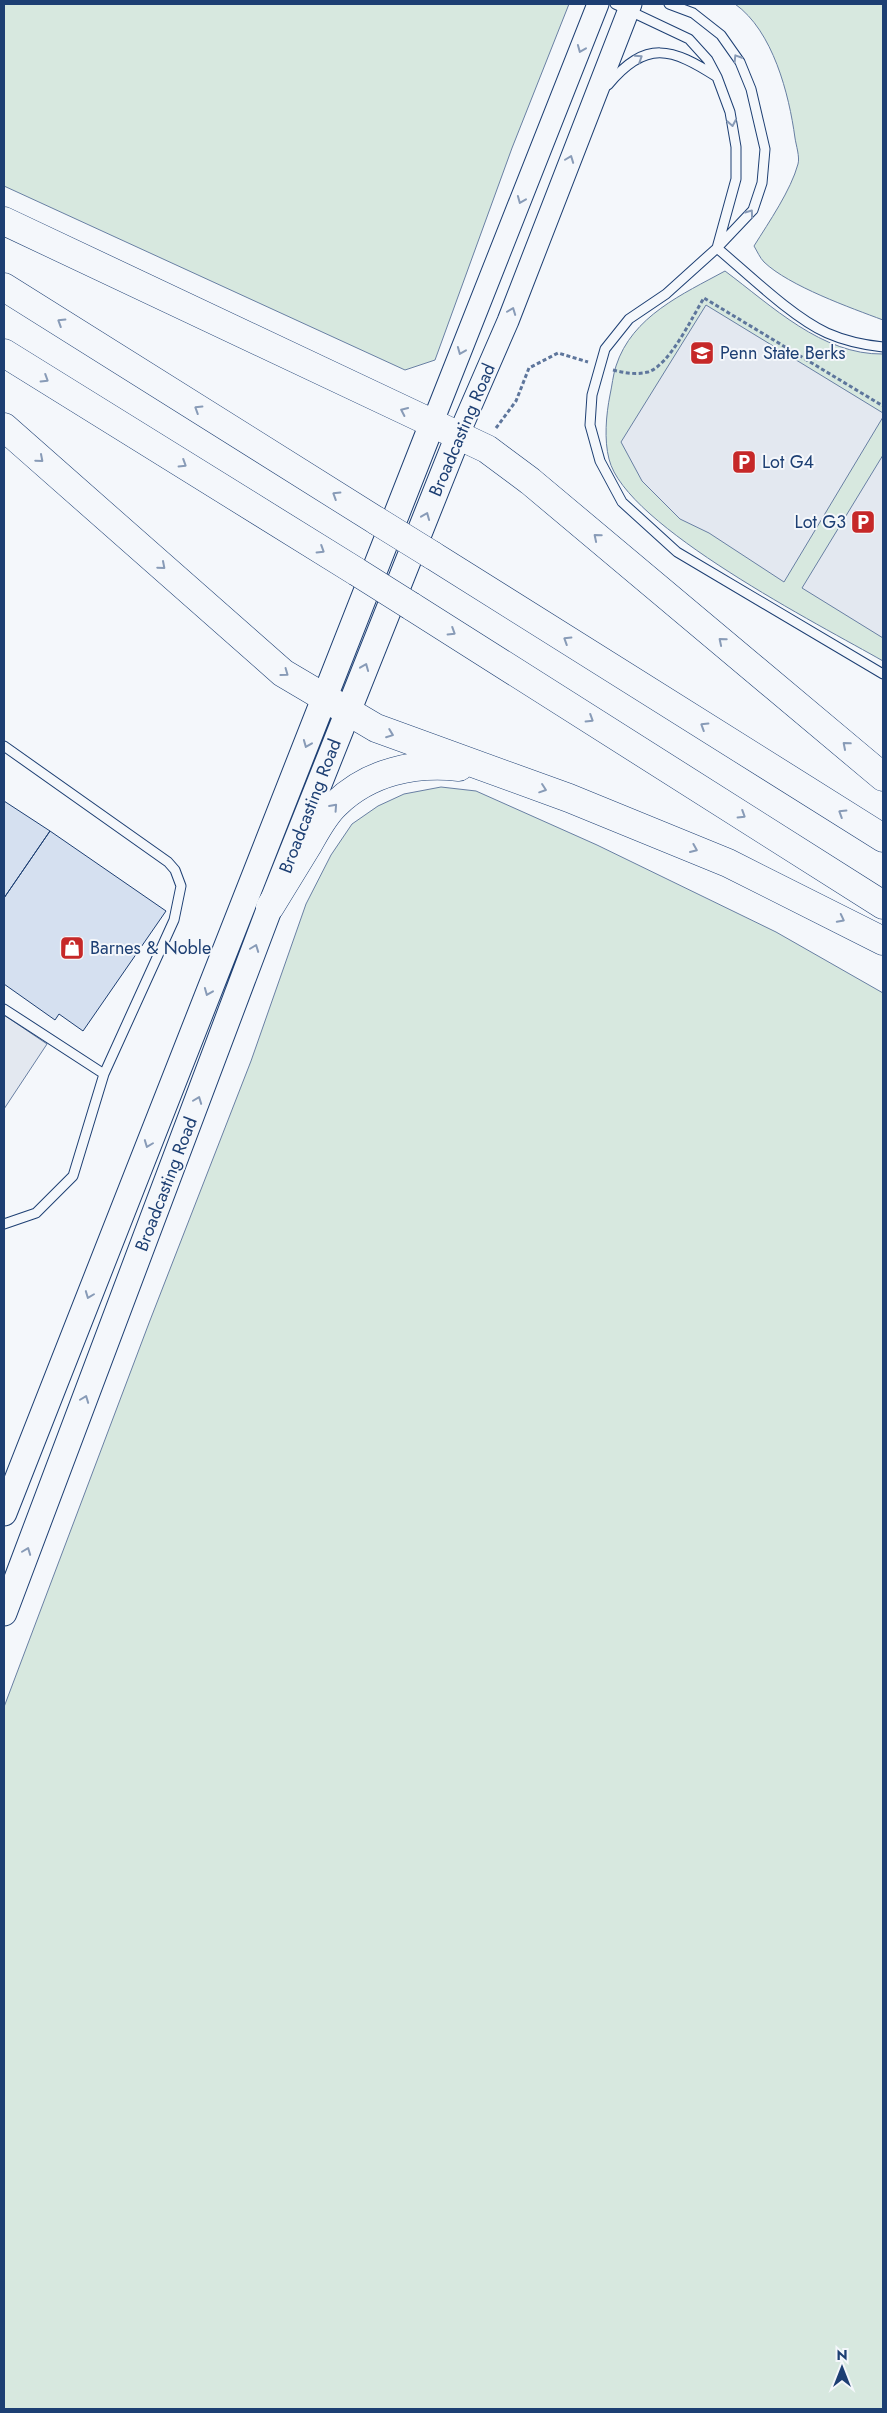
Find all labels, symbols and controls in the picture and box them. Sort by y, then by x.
one-way arrow [577,44,587,53]
one-way arrow [634,55,643,64]
one-way arrow [733,55,743,64]
one-way arrow [726,119,736,127]
one-way arrow [564,155,575,164]
one-way arrow [517,195,527,204]
one-way arrow [744,209,753,219]
one-way arrow [506,307,516,315]
one-way arrow [57,319,66,329]
school or university icon: Penn State Berks [689,340,715,366]
place label: Penn State Berks [720,340,845,366]
one-way arrow [456,346,467,355]
street label: Broadcasting Road [422,359,502,501]
one-way arrow [40,372,49,382]
one-way arrow [195,405,204,415]
one-way arrow [400,406,409,417]
parking icon: Lot G4 [731,449,757,475]
place label: Lot G4 [762,449,814,475]
one-way arrow [35,453,44,462]
one-way arrow [178,458,187,468]
one-way arrow [333,491,342,501]
place label: Lot G3 [795,509,846,535]
parking icon: Lot G3 [850,509,876,535]
one-way arrow [420,512,430,521]
one-way arrow [594,534,603,543]
one-way arrow [316,544,325,553]
one-way arrow [157,561,166,570]
one-way arrow [447,626,456,635]
one-way arrow [563,637,572,646]
one-way arrow [719,638,728,646]
one-way arrow [359,663,370,672]
one-way arrow [279,667,289,676]
one-way arrow [584,713,593,722]
one-way arrow [701,723,710,733]
one-way arrow [386,728,394,738]
street label: Broadcasting Road [272,735,348,877]
one-way arrow [302,739,313,748]
one-way arrow [843,742,852,751]
one-way arrow [539,783,547,793]
one-way arrow [328,804,337,813]
one-way arrow [736,809,745,818]
one-way arrow [838,809,847,819]
one-way arrow [690,843,698,853]
one-way arrow [835,913,844,923]
shop icon: Barnes & Noble [59,935,85,961]
place label: Barnes & Noble [90,935,211,961]
one-way arrow [249,944,259,953]
one-way arrow [203,987,214,996]
one-way arrow [192,1096,202,1105]
street label: Broadcasting Road [128,1113,204,1255]
one-way arrow [144,1139,154,1147]
one-way arrow [85,1290,95,1299]
one-way arrow [79,1395,89,1404]
one-way arrow [21,1547,32,1556]
north arrow [817,2343,867,2393]
text: N [836,2345,848,2365]

